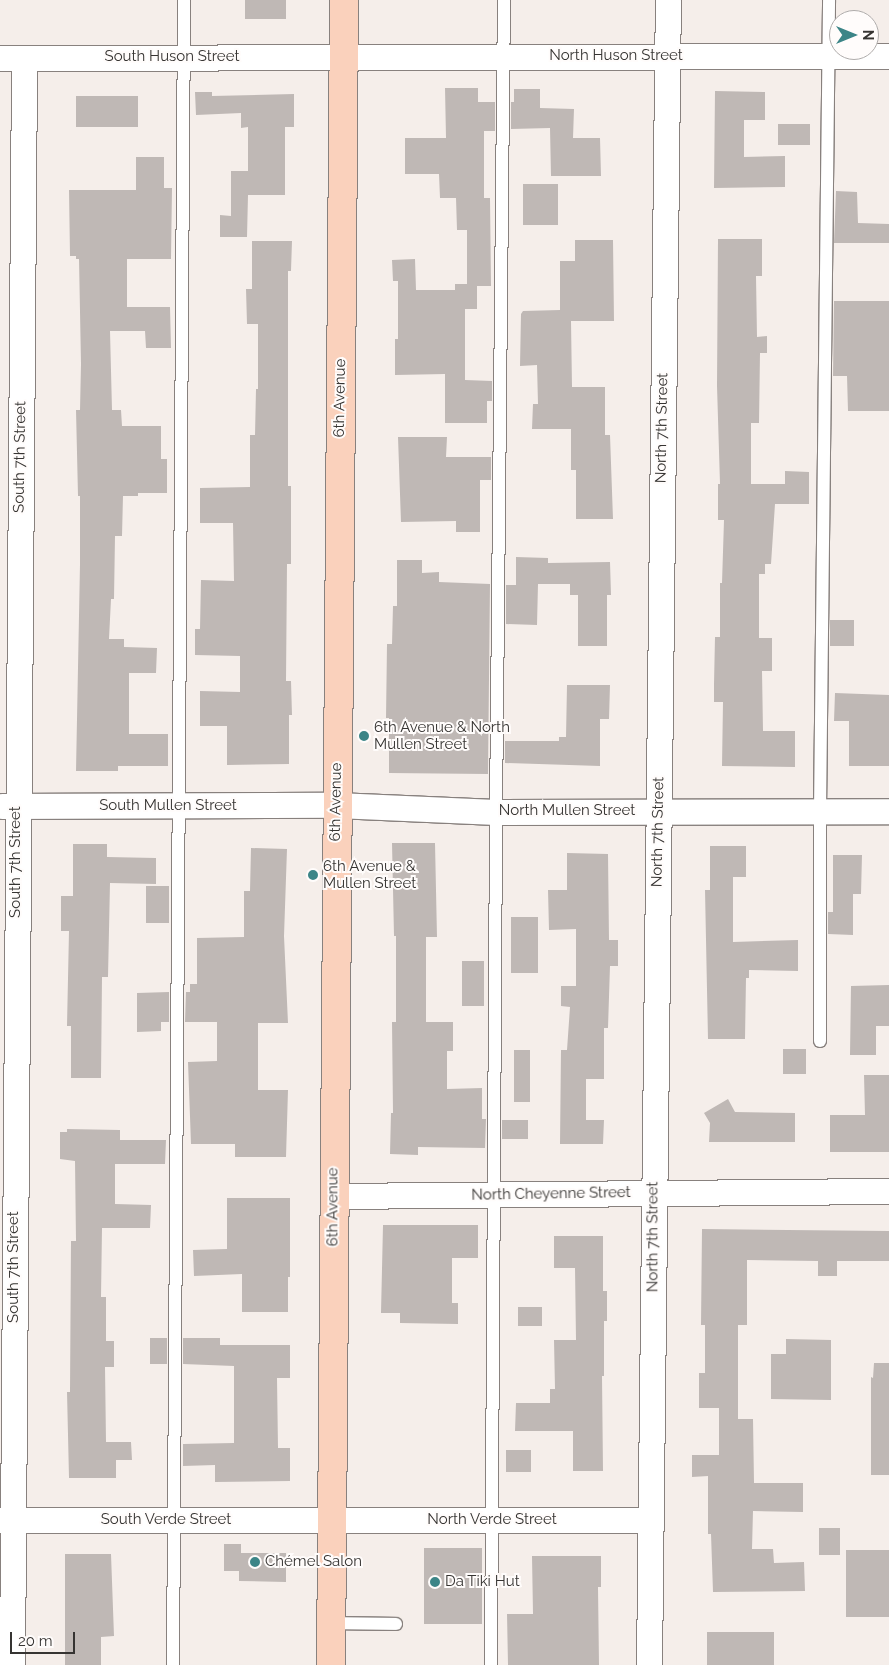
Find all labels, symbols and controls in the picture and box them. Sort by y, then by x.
north arrow [829,10,879,60]
text: N [860,30,876,40]
street label: North Huson Street [549,47,683,65]
street label: South Huson Street [105,48,239,66]
street label: 6th Avenue [330,358,350,438]
street label: North 7th Street [652,373,672,483]
street label: South 7th Street [10,401,30,513]
place label: 6th Avenue & North Mullen Street [374,718,510,753]
marker: 6th Avenue & North Mullen Street [358,730,370,742]
street label: 6th Avenue [326,762,346,842]
street label: North 7th Street [648,777,668,887]
street label: South Mullen Street [99,797,237,815]
street label: North Mullen Street [499,802,635,820]
street label: South 7th Street [7,806,25,918]
place label: 6th Avenue & Mullen Street [323,857,416,892]
marker: 6th Avenue & Mullen Street [307,869,319,881]
street label: 6th Avenue [324,1167,342,1247]
street label: North 7th Street [644,1182,662,1292]
street label: North Cheyenne Street [471,1184,631,1204]
street label: South 7th Street [5,1211,23,1323]
street label: South Verde Street [100,1511,232,1529]
street label: North Verde Street [427,1511,557,1529]
place label: Chémel Salon [265,1553,362,1571]
marker: Chémel Salon [249,1556,261,1568]
place label: Da Tiki Hut [445,1573,520,1591]
marker: Da Tiki Hut [429,1576,441,1588]
scale bar [12,1622,78,1654]
text: 20 m [18,1632,53,1650]

